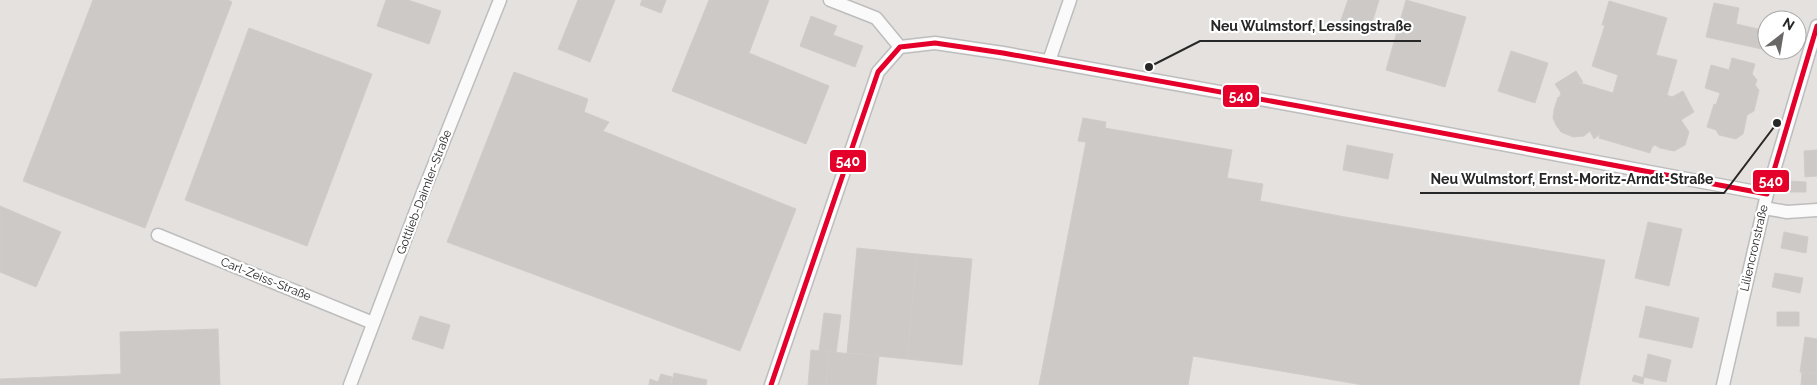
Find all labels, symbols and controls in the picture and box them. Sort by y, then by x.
north arrow [1757,10,1807,60]
callout: Neu Wulmstorf, Lessingstraße [1200,12,1421,41]
text: N [1780,14,1797,33]
text: Neu Wulmstorf, Lessingstraße [1210,18,1412,34]
line badge: 540 [1222,84,1260,108]
text: 540 [1229,88,1253,104]
street label: Gottlieb-Daimler-Straße [394,128,454,256]
line badge: 540 [829,149,867,173]
text: 540 [836,153,860,169]
callout: Neu Wulmstorf, Ernst-Moritz-Arndt-Straße [1420,164,1724,193]
line badge: 540 [1752,169,1790,193]
text: Neu Wulmstorf, Ernst-Moritz-Arndt-Straße [1431,171,1714,187]
text: 540 [1759,173,1783,189]
street label: Liliencronstraße [1737,203,1771,293]
street label: Carl-Zeiss-Straße [219,254,313,304]

